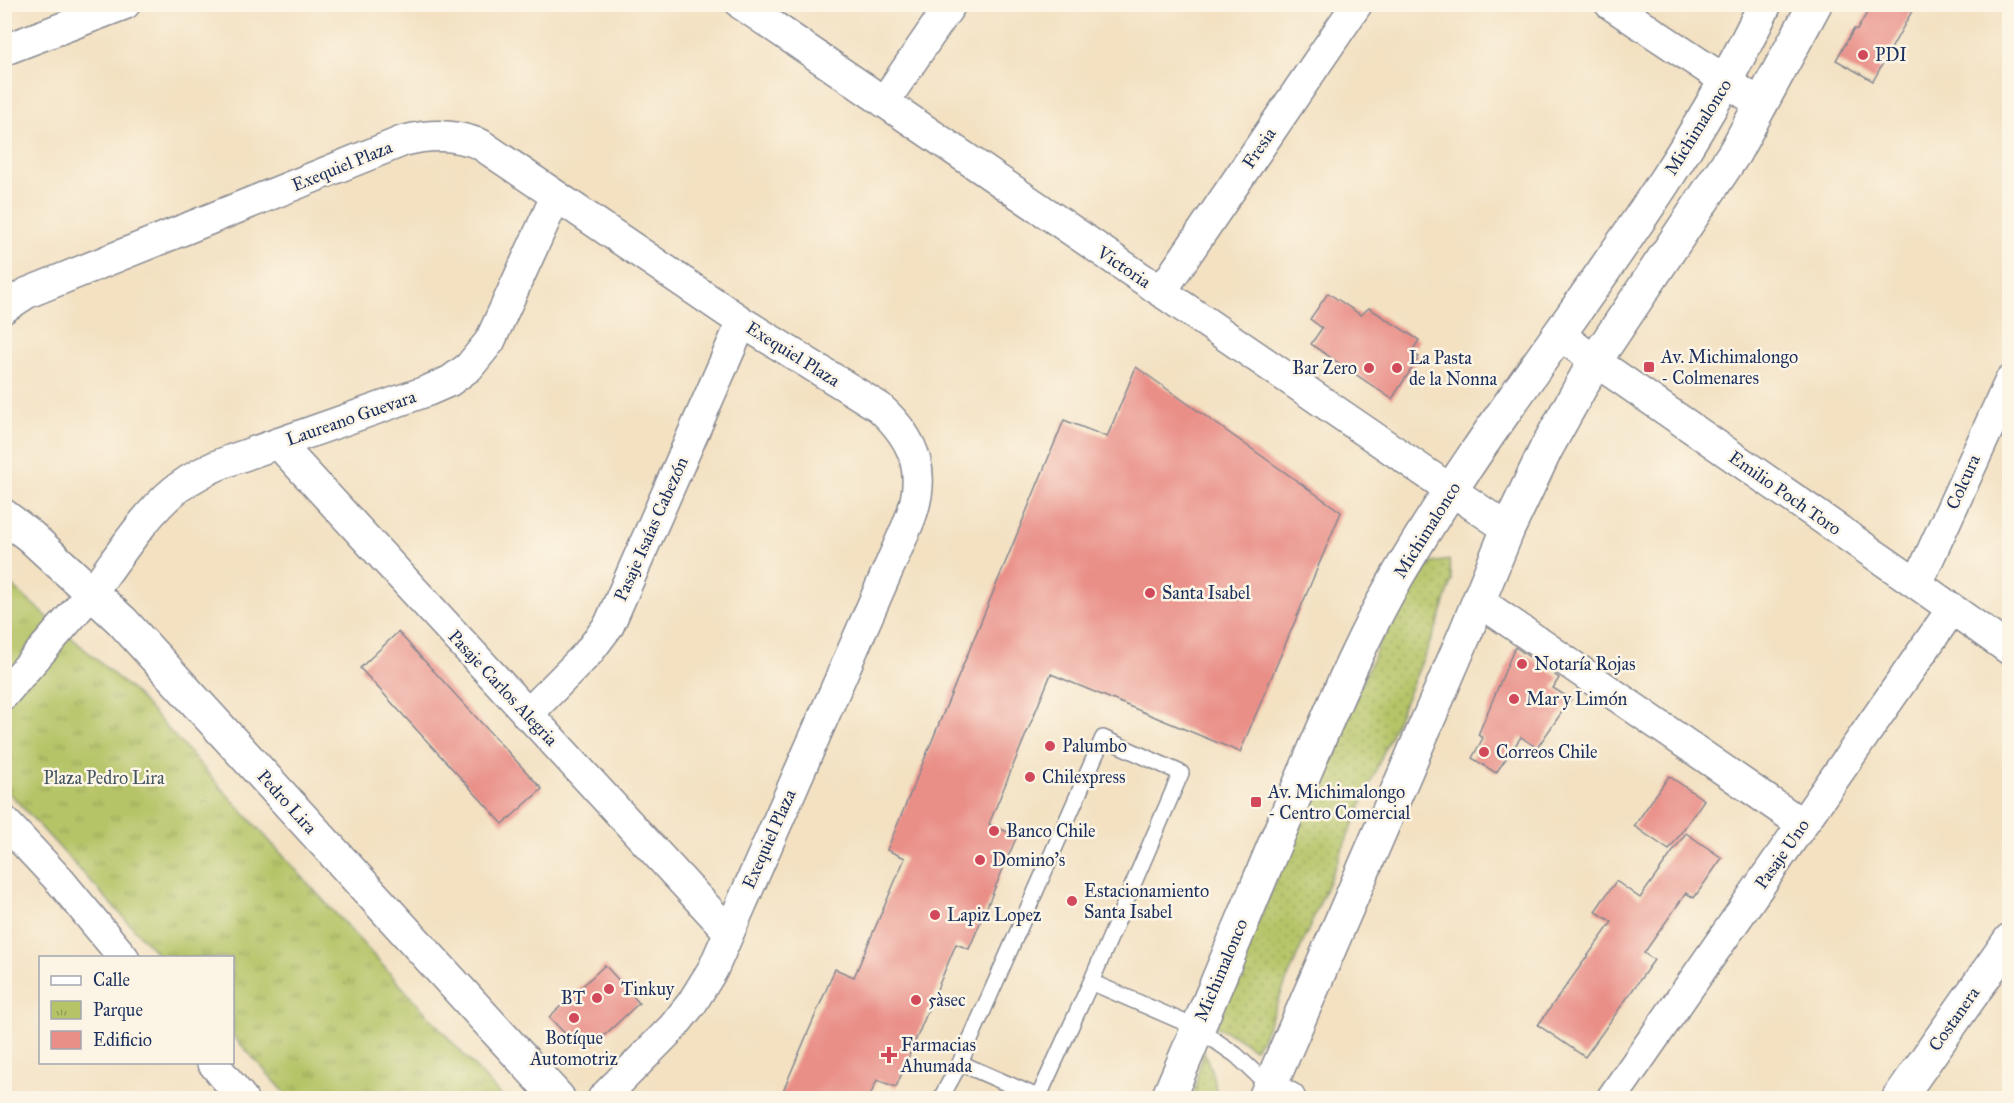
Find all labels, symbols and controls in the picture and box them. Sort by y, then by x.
place label: PDI [1875,44,1907,66]
marker: PDI [1856,48,1870,62]
street label: Michimalonco [1660,75,1736,179]
street label: Fresia [1237,123,1281,173]
street label: Exequiel Plaza [289,136,396,197]
street label: Victoria [1092,241,1155,293]
street label: Exequiel Plaza [742,317,844,393]
place label: Av. Michimalongo - Colmenares [1660,346,1798,389]
place label: La Pasta de la Nonna [1409,347,1497,390]
place label: Bar Zero [1292,357,1357,379]
marker: Av. Michimalongo - Colmenares [1642,360,1656,374]
marker: Bar Zero [1362,361,1376,375]
marker: La Pasta de la Nonna [1390,361,1404,375]
street label: Laureano Guevara [283,385,419,451]
street label: Emilio Poch Toro [1725,446,1845,540]
street label: Colcura [1941,451,1985,513]
street label: Pasaje Isaías Cabezón [609,453,693,605]
street label: Michimalonco [1389,478,1465,582]
place label: Santa Isabel [1162,582,1250,604]
marker: Santa Isabel [1143,586,1157,600]
street label: Pasaje Carlos Alegria [443,625,563,752]
place label: Notaría Rojas [1534,653,1636,675]
marker: Notaría Rojas [1515,657,1529,671]
place label: Mar y Limón [1526,688,1628,710]
marker: Mar y Limón [1507,692,1521,706]
place label: Palumbo [1062,735,1127,757]
marker: Palumbo [1043,739,1057,753]
place label: Correos Chile [1496,741,1597,763]
marker: Correos Chile [1477,745,1491,759]
street label: Pedro Lira [252,765,322,839]
place label: Chilexpress [1042,766,1126,788]
park label: Plaza Pedro Lira [43,767,165,789]
marker: Chilexpress [1023,770,1037,784]
place label: Av. Michimalongo - Centro Comercial [1267,781,1411,824]
street label: Exequiel Plaza [737,786,802,892]
marker: Av. Michimalongo - Centro Comercial [1249,795,1263,809]
street label: Pasaje Uno [1750,815,1814,893]
place label: Banco Chile [1006,820,1095,842]
marker: Banco Chile [987,824,1001,838]
place label: Domino's [992,849,1065,871]
marker: Domino's [973,853,987,867]
place label: Estacionamiento Santa Isabel [1084,880,1209,923]
marker: Estacionamiento Santa Isabel [1065,894,1079,908]
place label: Lapiz Lopez [947,904,1041,926]
marker: Lapiz Lopez [928,908,942,922]
street label: Michimalonco [1190,915,1252,1025]
legend [39,956,234,1064]
text: Calle [93,969,130,991]
place label: Tinkuy [621,978,675,1000]
marker: Tinkuy [602,982,616,996]
street label: Costanera [1924,982,1984,1055]
place label: BT [561,987,585,1009]
place label: 5àsec [928,989,966,1011]
marker: BT [590,991,604,1005]
marker: 5àsec [909,993,923,1007]
text: Parque [93,999,143,1022]
marker: Botíque Automotriz [567,1011,581,1025]
place label: Botíque Automotriz [529,1027,618,1070]
text: Edificio [93,1029,152,1051]
place label: Farmacias Ahumada [900,1034,976,1077]
marker: Farmacias Ahumada [882,1048,896,1062]

